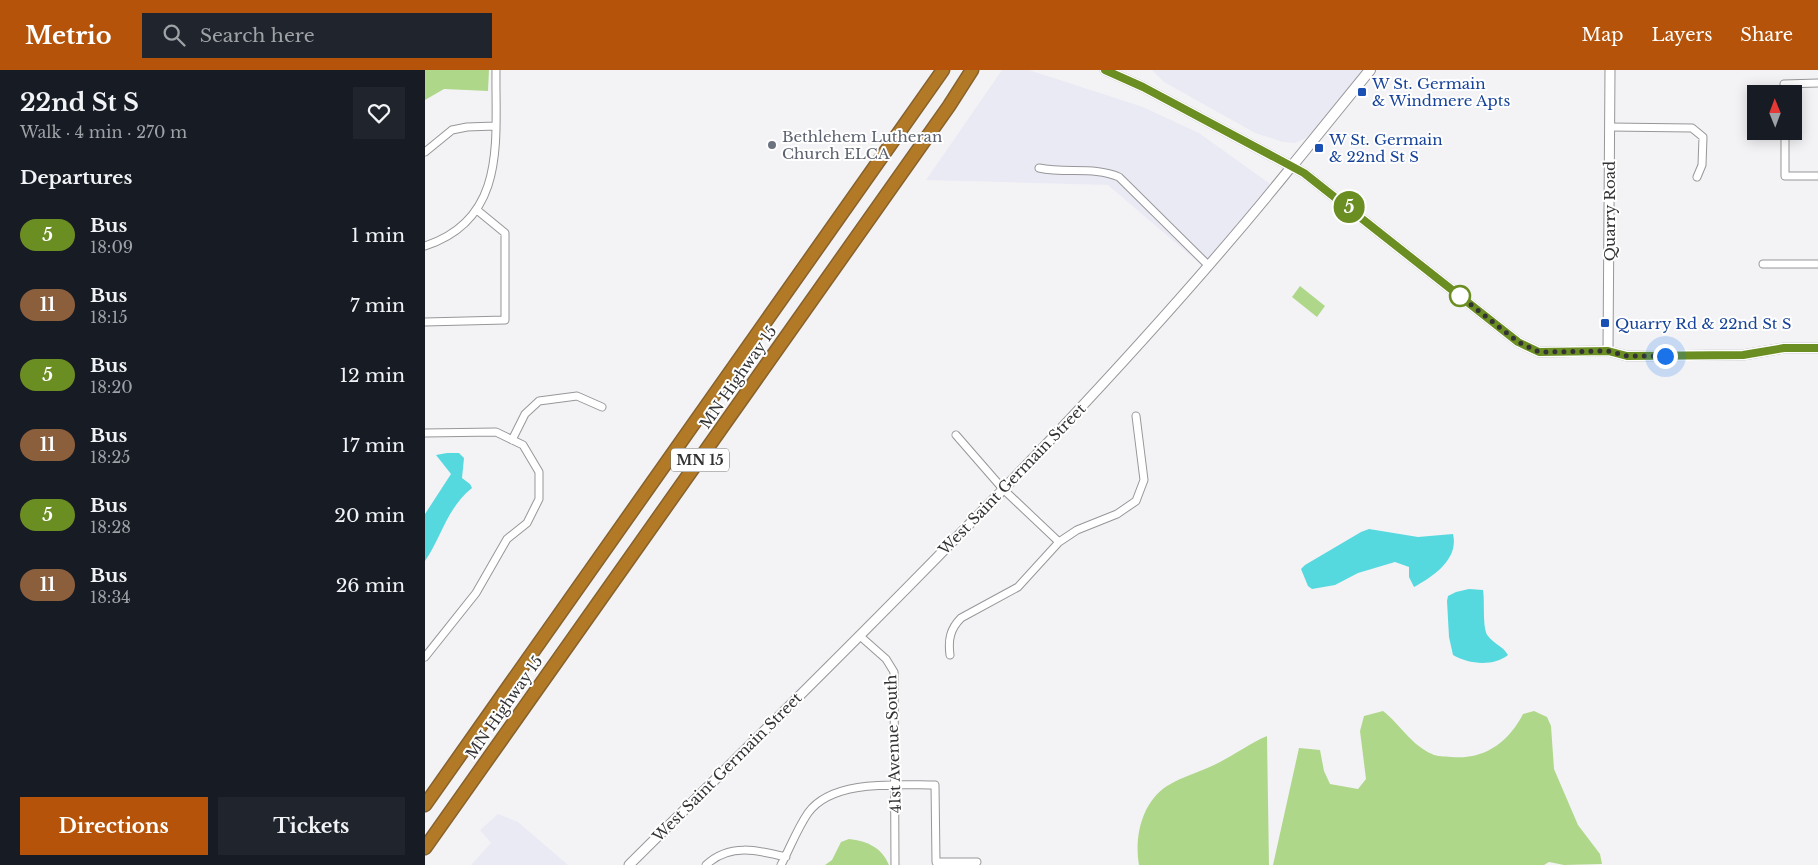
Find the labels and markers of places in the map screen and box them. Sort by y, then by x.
place label: W St. Germain & Windmere Apts [1371,74,1510,110]
marker: W St. Germain & Windmere Apts [1356,86,1368,98]
place label: Bethlehem Lutheran Church ELCA [782,127,942,163]
place label: W St. Germain & 22nd St S [1328,130,1443,166]
marker: Bethlehem Lutheran Church ELCA [766,139,778,151]
marker: W St. Germain & 22nd St S [1313,142,1325,154]
unlabelled marker [1449,285,1471,307]
place label: Quarry Rd & 22nd St S [1615,314,1791,333]
marker: Quarry Rd & 22nd St S [1599,317,1611,329]

